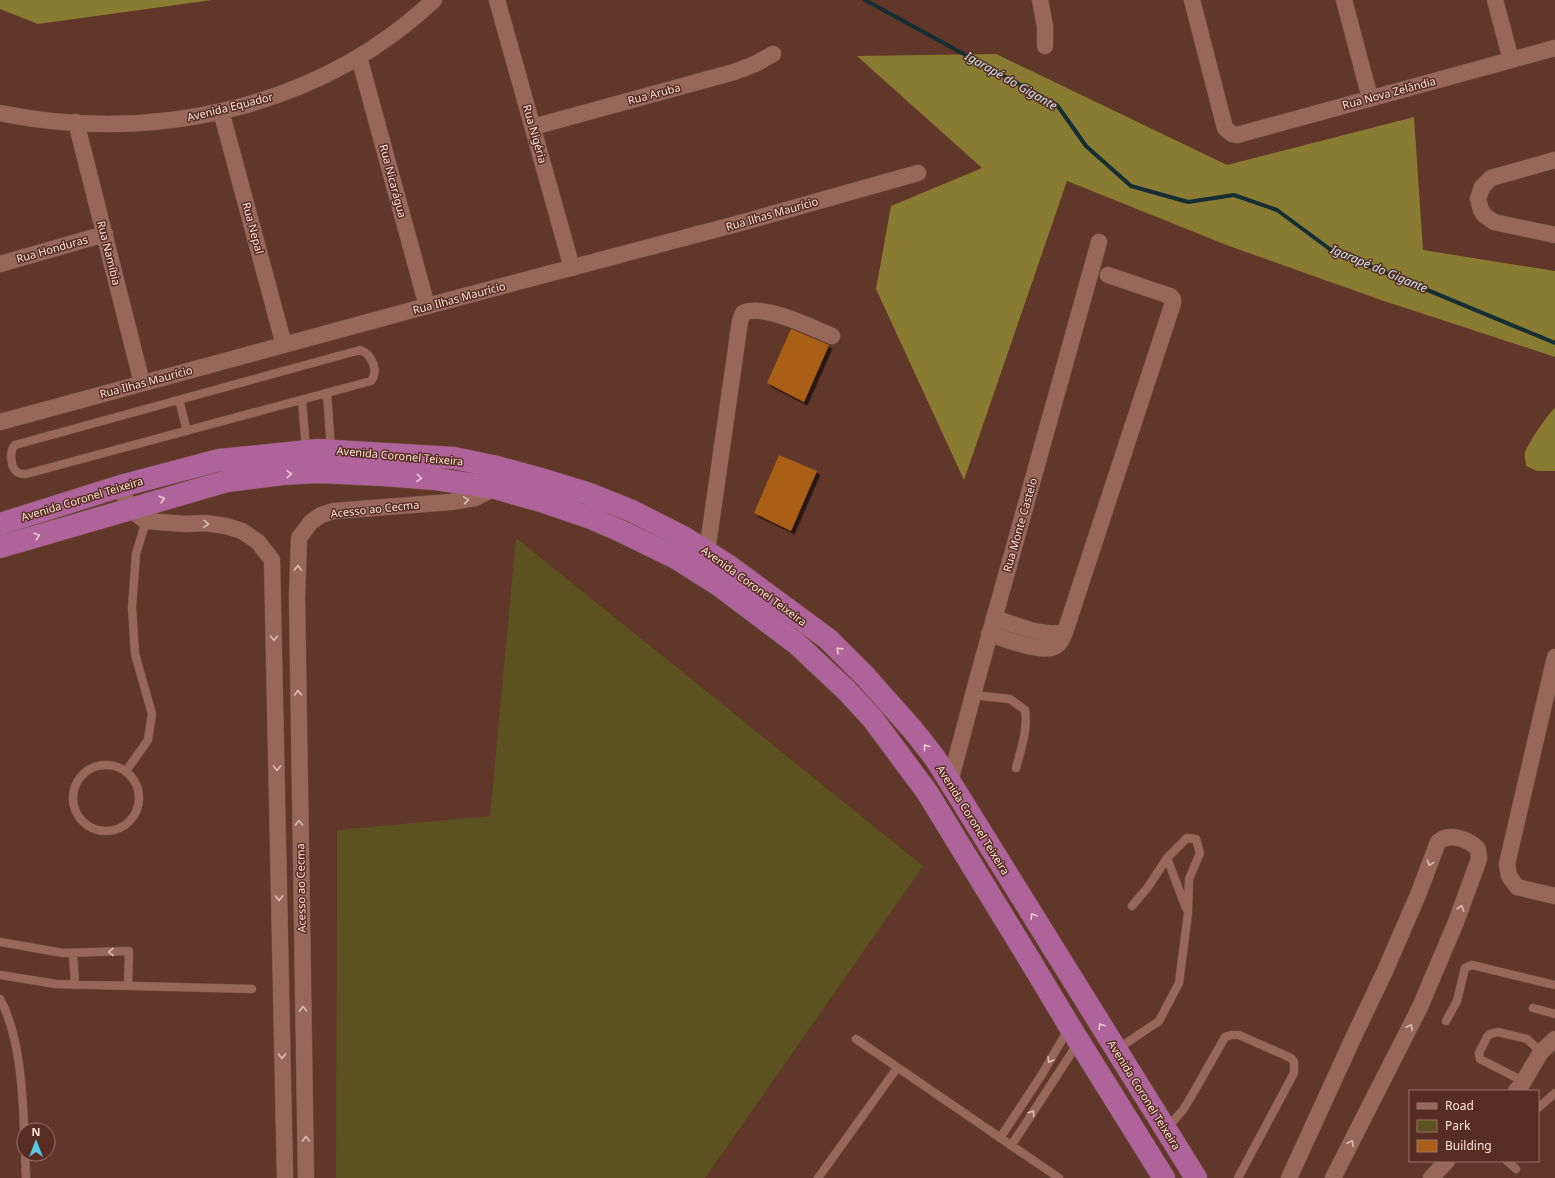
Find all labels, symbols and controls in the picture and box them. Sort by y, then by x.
water label: Igarapé do Gigante [961,47,1060,114]
street label: Rua Nova Zelândia [1340,73,1437,112]
street label: Rua Aruba [626,79,682,108]
street label: Avenida Equador [185,88,275,124]
street label: Rua Nigéria [520,103,551,165]
street label: Rua Nicarágua [376,142,411,219]
street label: Rua Ilhas Maurício [724,193,820,234]
street label: Rua Nepal [239,200,268,255]
street label: Rua Namíbia [94,219,125,287]
street label: Rua Honduras [14,231,89,266]
water label: Igarapé do Gigante [1327,240,1430,297]
street label: Rua Ilhas Maurício [411,278,507,317]
street label: Rua Ilhas Maurício [98,362,194,401]
street label: Avenida Coronel Teixeira [336,442,464,469]
one-way arrow [286,469,292,478]
street label: Avenida Coronel Teixeira [19,473,145,524]
one-way arrow [416,473,422,482]
street label: Rua Monte Castelo [999,476,1040,574]
one-way arrow [158,495,165,504]
street label: Acesso ao Cecma [330,496,420,521]
one-way arrow [463,496,470,504]
one-way arrow [203,519,209,528]
one-way arrow [34,532,41,541]
street label: Avenida Coronel Teixeira [698,542,810,629]
one-way arrow [293,565,302,571]
one-way arrow [270,635,278,641]
one-way arrow [836,647,844,655]
one-way arrow [294,690,302,696]
one-way arrow [923,744,930,751]
street label: Avenida Coronel Teixeira [933,762,1013,878]
one-way arrow [273,765,281,771]
one-way arrow [295,820,304,826]
street label: Acesso ao Cecma [292,843,309,933]
one-way arrow [1426,859,1434,866]
one-way arrow [275,895,283,901]
one-way arrow [1457,905,1465,912]
one-way arrow [1030,913,1037,920]
one-way arrow [108,947,114,956]
one-way arrow [299,1006,307,1012]
one-way arrow [1098,1023,1106,1030]
one-way arrow [1405,1024,1413,1031]
street label: Avenida Coronel Teixeira [1104,1037,1184,1153]
one-way arrow [278,1053,287,1059]
one-way arrow [1047,1056,1054,1063]
legend [1409,1090,1539,1162]
text: Road [1445,1097,1474,1114]
one-way arrow [1028,1110,1035,1117]
text: Park [1445,1117,1471,1134]
north arrow [16,1122,56,1162]
text: N [32,1124,40,1139]
one-way arrow [302,1136,310,1142]
text: Building [1445,1137,1492,1154]
one-way arrow [1346,1140,1354,1147]

